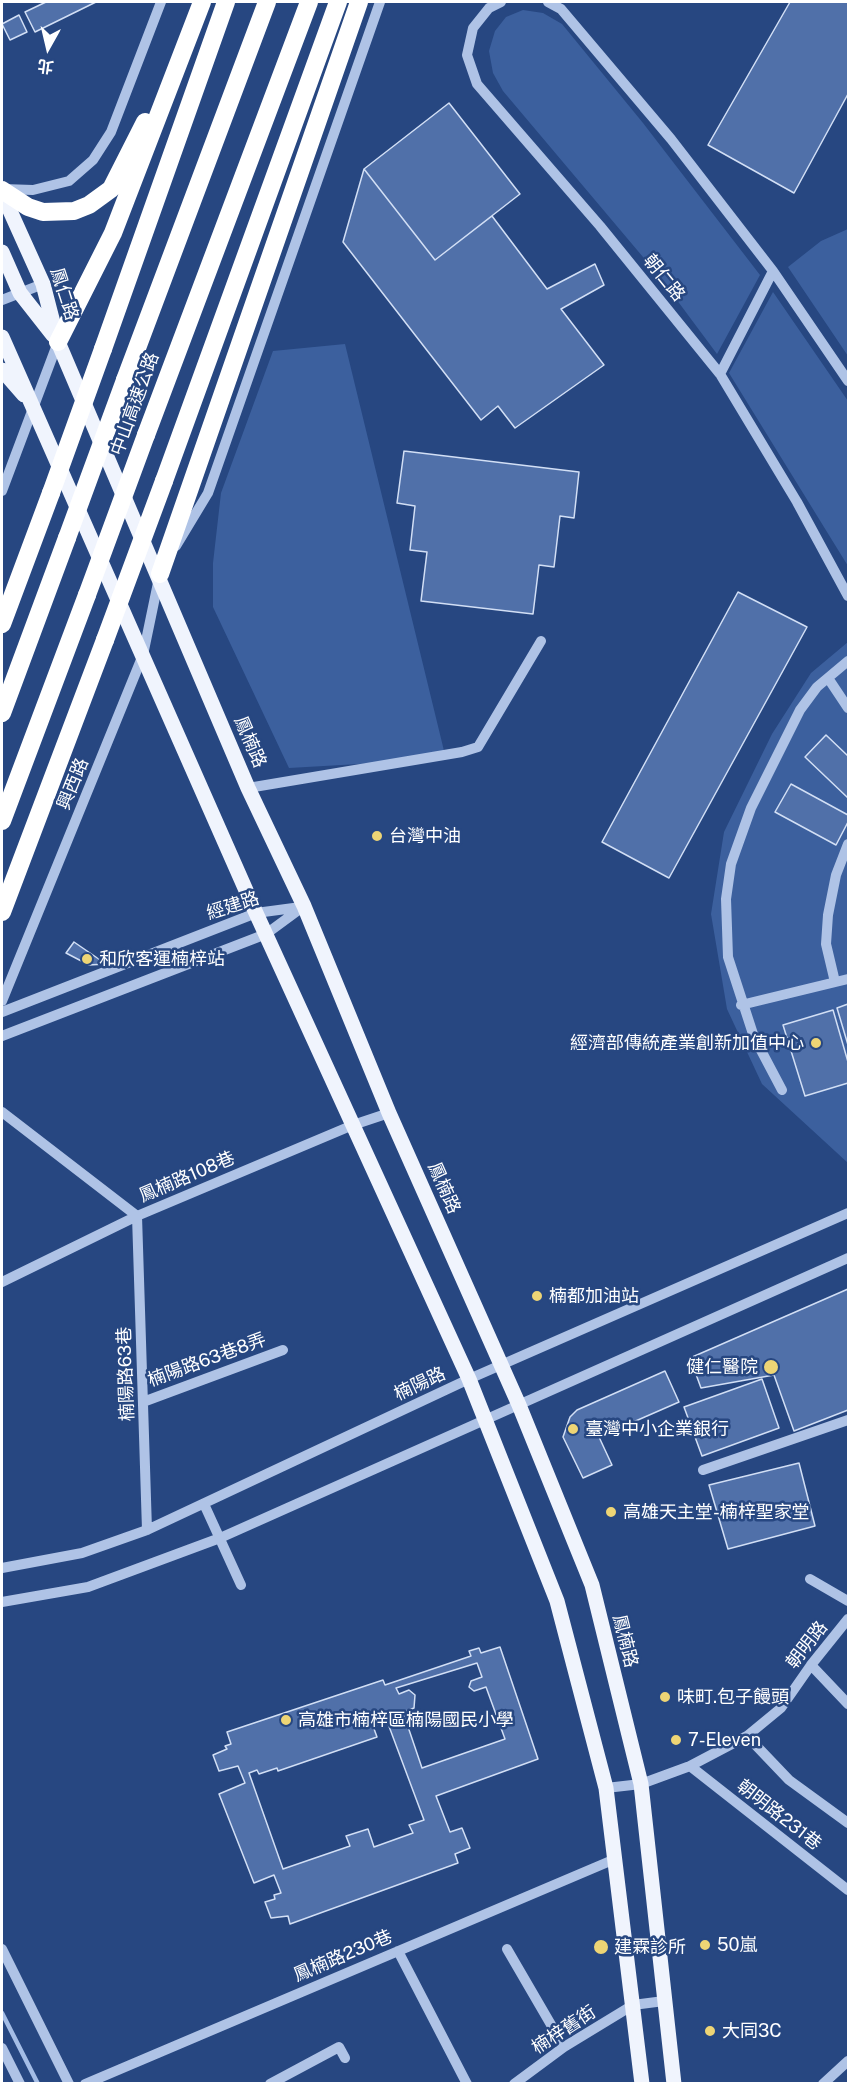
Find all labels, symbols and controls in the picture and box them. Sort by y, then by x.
north arrow [18,18,78,78]
text: 北 [36,56,55,77]
street label: 朝仁路 [639,250,689,306]
street label: 鳳仁路 [45,265,83,323]
street label: 中山高速公路 [106,350,164,458]
street label: 鳳楠路 [230,713,270,771]
street label: 興西路 [53,755,93,813]
place label: 台灣中油 [389,825,461,847]
marker: 台灣中油 [370,829,384,843]
street label: 經建路 [204,887,262,925]
place label: 和欣客運楠梓站 [99,948,225,970]
marker: 和欣客運楠梓站 [80,952,94,966]
place label: 經濟部傳統產業創新加值中心 [570,1032,804,1054]
marker: 經濟部傳統產業創新加值中心 [809,1036,823,1050]
street label: 鳳楠路108巷 [136,1147,238,1207]
street label: 鳳楠路 [423,1159,465,1217]
place label: 楠都加油站 [549,1285,639,1307]
marker: 楠都加油站 [530,1289,544,1303]
street label: 楠陽路63巷 [114,1326,138,1422]
street label: 楠陽路63巷8弄 [145,1329,269,1391]
place label: 健仁醫院 [686,1356,758,1378]
marker: 健仁醫院 [762,1358,780,1376]
street label: 楠陽路 [391,1363,449,1405]
place label: 臺灣中小企業銀行 [585,1418,729,1440]
marker: 臺灣中小企業銀行 [566,1422,580,1436]
place label: 高雄天主堂-楠梓聖家堂 [623,1501,810,1523]
marker: 高雄天主堂-楠梓聖家堂 [604,1505,618,1519]
street label: 鳳楠路 [608,1612,642,1670]
street label: 朝明路 [782,1617,832,1673]
place label: 味町.包子饅頭 [677,1686,789,1708]
marker: 味町.包子饅頭 [658,1690,672,1704]
place label: 高雄市楠梓區楠陽國民小學 [298,1709,514,1731]
marker: 高雄市楠梓區楠陽國民小學 [279,1713,293,1727]
place label: 7-Eleven [688,1729,761,1751]
marker: 7-Eleven [669,1733,683,1747]
street label: 朝明路231巷 [732,1775,826,1855]
street label: 鳳楠路230巷 [290,1926,396,1986]
place label: 50嵐 [717,1934,758,1956]
place label: 建霖診所 [614,1936,686,1958]
marker: 建霖診所 [592,1938,610,1956]
marker: 50嵐 [698,1938,712,1952]
street label: 楠梓舊街 [528,2001,600,2059]
place label: 大同3C [722,2020,782,2042]
marker: 大同3C [703,2024,717,2038]

